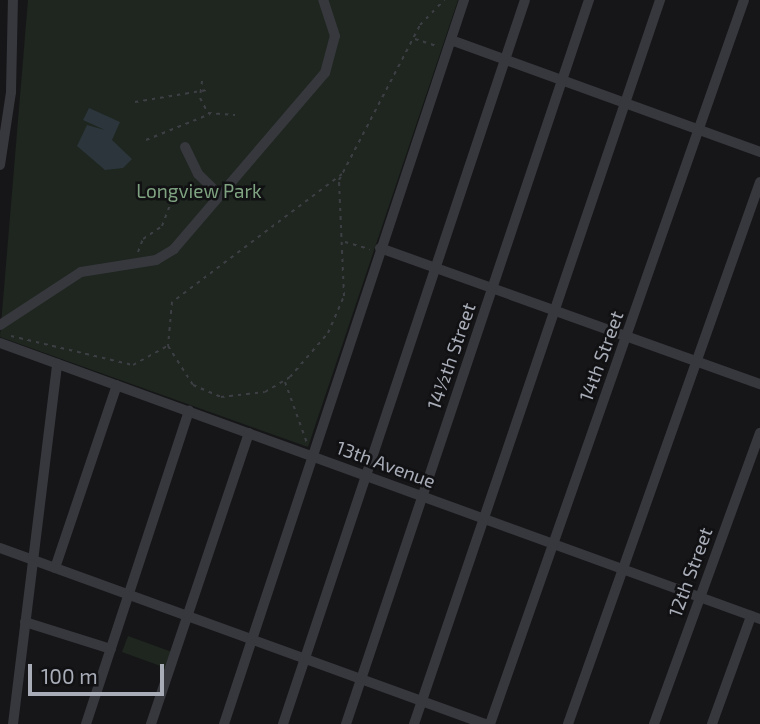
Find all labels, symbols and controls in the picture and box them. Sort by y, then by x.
park label: Longview Park [136,180,262,202]
street label: 14½th Street [422,300,480,412]
street label: 14th Street [574,308,628,404]
street label: 13th Avenue [333,435,439,493]
street label: 12th Street [663,524,717,620]
scale bar [32,650,168,694]
text: 100 m [41,663,98,688]

